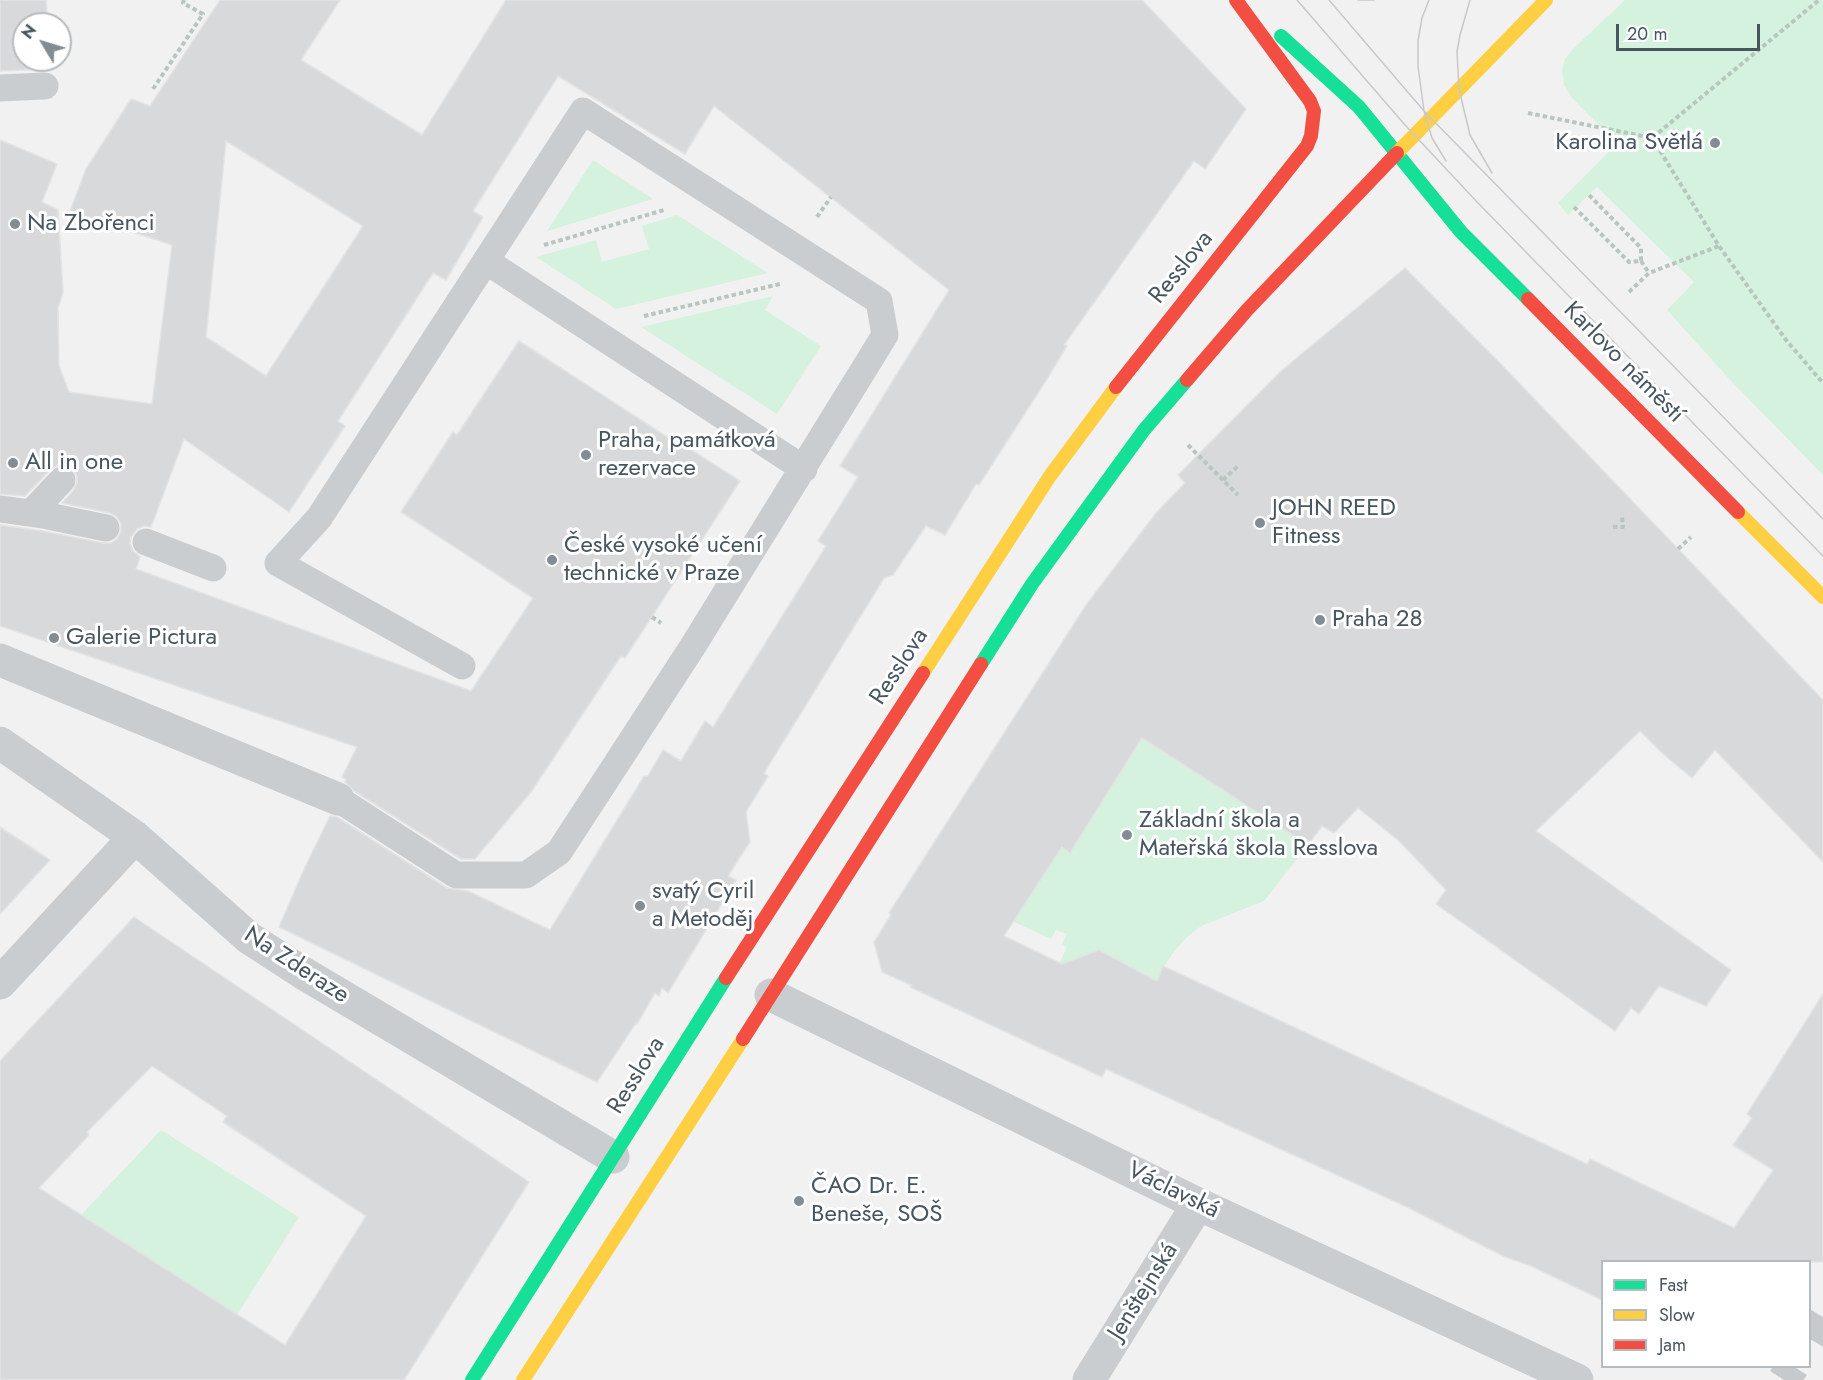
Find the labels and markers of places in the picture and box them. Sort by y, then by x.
place label: Karolina Světlá [1555,129,1703,157]
marker: Karolina Světlá [1708,136,1722,150]
place label: Na Zbořenci [27,210,155,238]
marker: Na Zbořenci [8,217,22,231]
place label: Praha, památková rezervace [598,427,776,483]
marker: Praha, památková rezervace [579,448,593,462]
place label: All in one [25,449,123,477]
marker: All in one [6,456,20,470]
place label: JOHN REED Fitness [1272,495,1396,551]
marker: JOHN REED Fitness [1253,516,1267,530]
place label: České vysoké učení technické v Praze [564,532,762,588]
marker: České vysoké učení technické v Praze [545,553,559,567]
place label: Praha 28 [1332,606,1423,634]
marker: Praha 28 [1313,613,1327,627]
place label: Galerie Pictura [66,624,217,652]
marker: Galerie Pictura [47,631,61,645]
place label: Základní škola a Mateřská škola Resslova [1139,807,1378,863]
marker: Základní škola a Mateřská škola Resslova [1120,828,1134,842]
place label: svatý Cyril a Metoděj [652,878,754,934]
marker: svatý Cyril a Metoděj [633,899,647,913]
place label: ČAO Dr. E. Beneše, SOŠ [811,1173,942,1229]
marker: ČAO Dr. E. Beneše, SOŠ [792,1194,806,1208]

